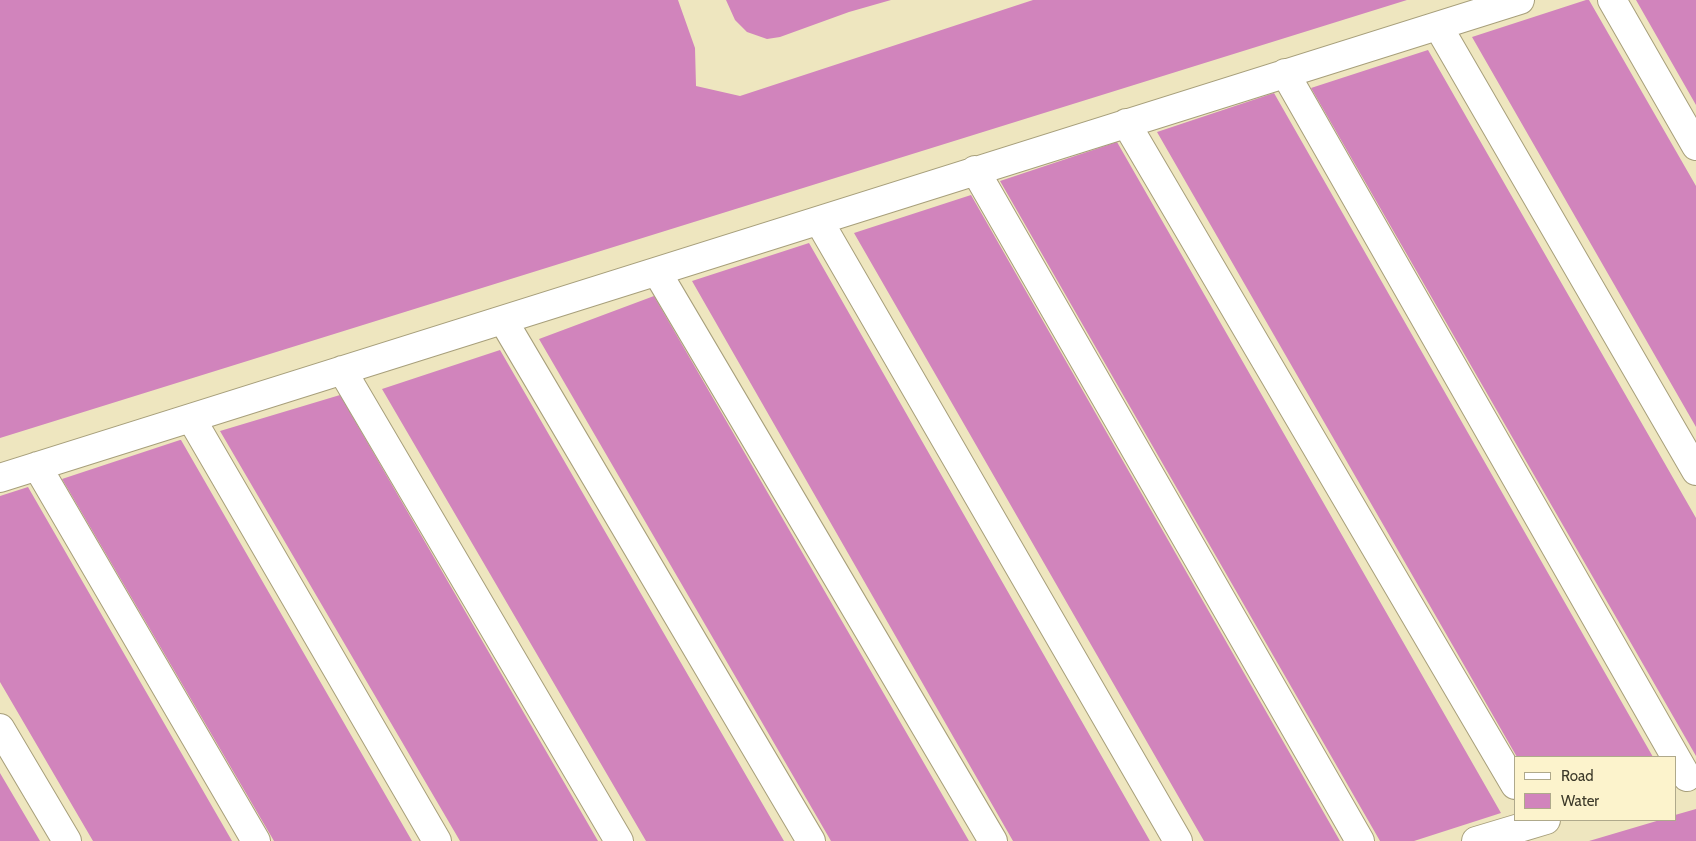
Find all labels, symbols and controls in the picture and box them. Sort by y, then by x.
legend [1514,756,1676,821]
text: Road [1561,767,1594,785]
text: Water [1561,792,1599,810]

